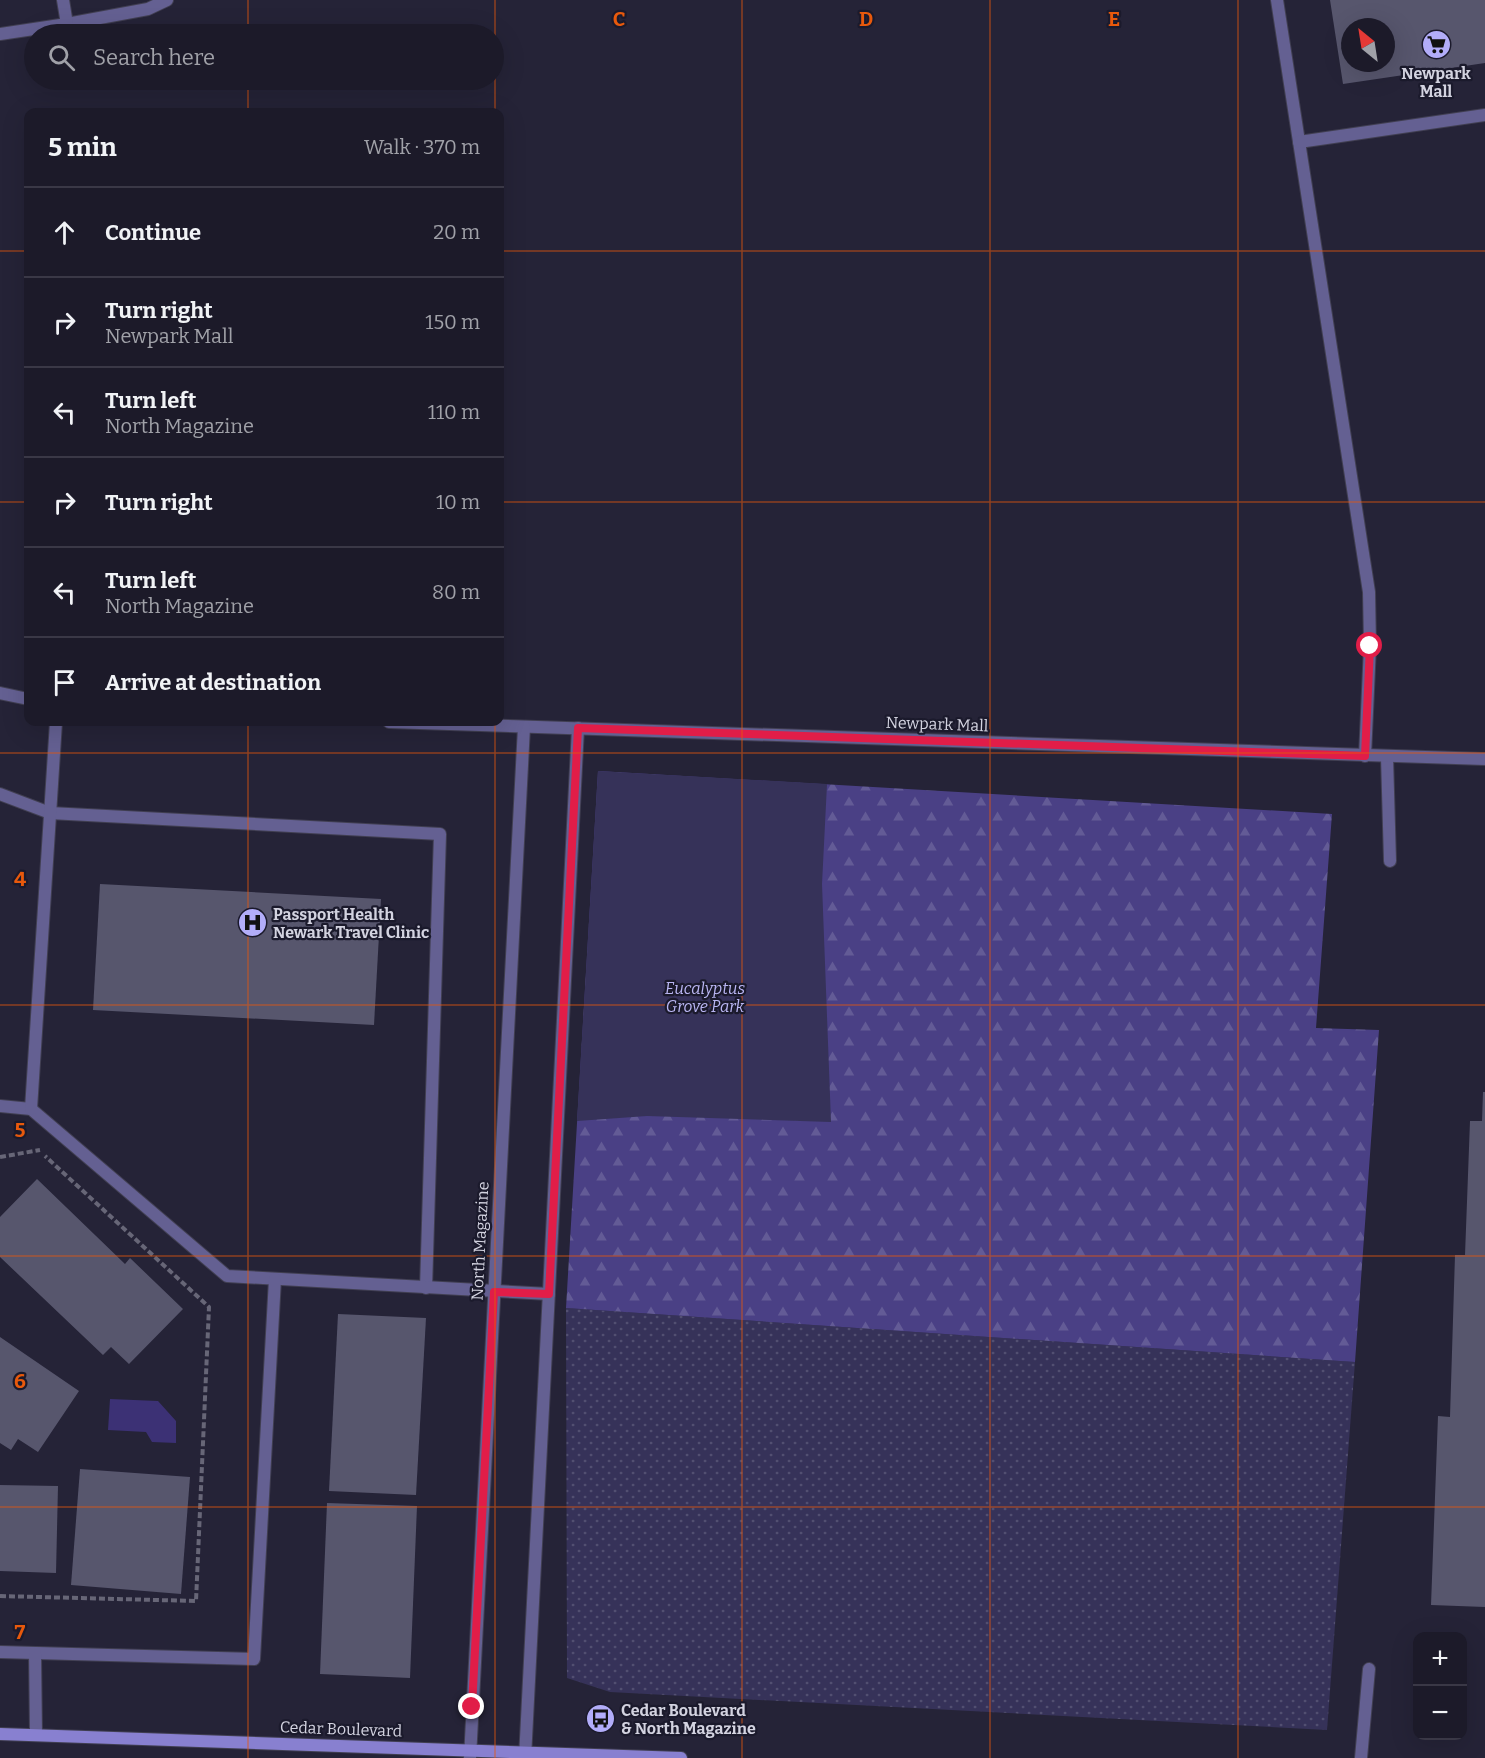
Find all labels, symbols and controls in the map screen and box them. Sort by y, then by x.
text: C [613,7,625,31]
text: D [859,7,873,31]
text: E [1108,7,1120,31]
north arrow [1341,18,1395,72]
search box [24,24,504,90]
supermarket icon: Newpark Mall [1420,29,1452,61]
icon: search [45,41,78,74]
text: Search here [93,44,215,71]
place label: Newpark Mall [1401,64,1471,101]
text: 5 min [48,132,117,163]
text: Walk · 370 m [364,135,480,159]
icon: ahead [48,216,81,249]
text: Continue [105,219,201,246]
text: 20 m [433,220,480,244]
text: Turn right [105,297,213,324]
icon: right [48,306,81,339]
text: 150 m [425,310,480,334]
text: Newpark Mall [105,324,234,348]
text: Turn left [105,387,197,414]
icon: left [48,396,81,429]
text: 110 m [428,400,480,424]
text: North Magazine [105,414,254,438]
icon: right [48,486,81,519]
text: Turn right [105,489,213,516]
text: 10 m [436,490,480,514]
text: Turn left [105,567,197,594]
icon: left [48,576,81,609]
text: 80 m [432,580,480,604]
text: North Magazine [105,594,254,618]
route start [1356,632,1382,658]
icon: arrive [48,666,81,699]
text: Arrive at destination [105,669,321,696]
street label: Newpark Mall [885,713,989,735]
text: 4 [14,867,26,891]
place label: Passport Health Newark Travel Clinic [273,905,429,942]
hospital icon: Passport Health Newark Travel Clinic [236,907,268,939]
park label: Eucalyptus Grove Park [665,979,746,1016]
text: 5 [15,1118,26,1142]
street label: North Magazine [467,1181,493,1301]
text: 6 [14,1369,26,1393]
text: 7 [15,1620,26,1644]
map controls [1413,1632,1467,1740]
button: + [1413,1632,1467,1686]
button: − [1413,1686,1467,1740]
route end [458,1693,484,1719]
place label: Cedar Boulevard & North Magazine [621,1701,756,1738]
bus stop icon: Cedar Boulevard & North Magazine [584,1703,616,1735]
street label: Cedar Boulevard [280,1717,403,1741]

